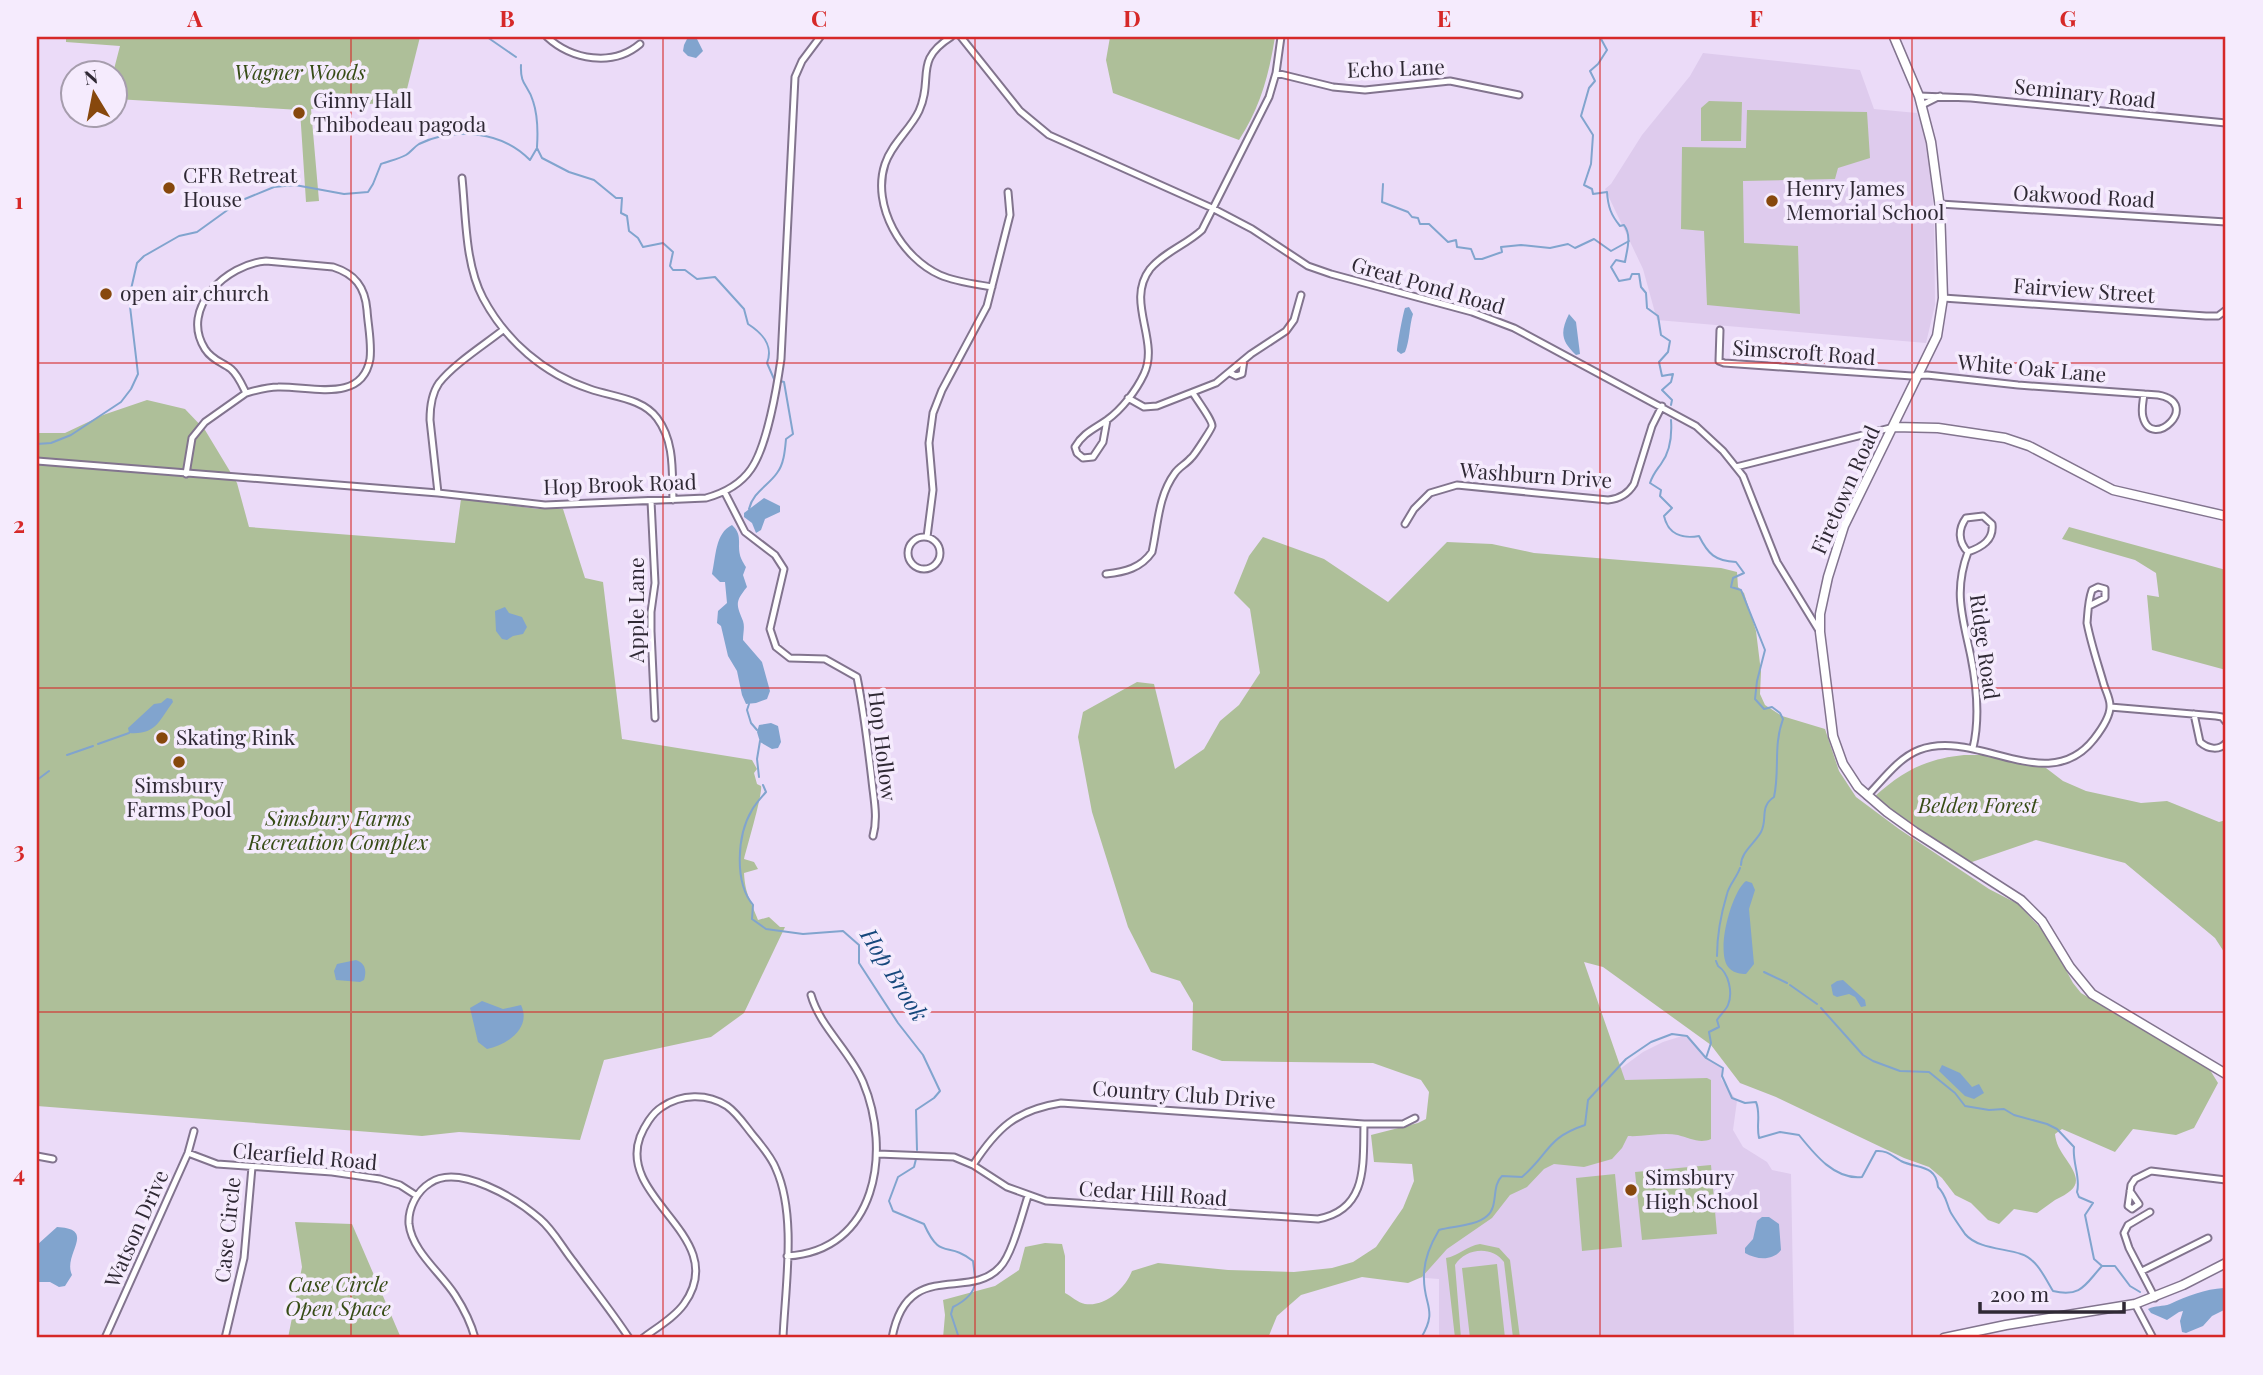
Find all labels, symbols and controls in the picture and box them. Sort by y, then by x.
text: A [186,2,203,33]
text: B [499,2,515,33]
text: C [811,2,827,33]
text: D [1123,2,1141,33]
text: E [1437,2,1451,33]
text: F [1749,2,1763,33]
text: G [2060,2,2077,33]
street label: Echo Lane [1346,51,1445,83]
park label: Wagner Woods [234,57,366,85]
north arrow [60,60,130,130]
text: N [82,62,100,90]
street label: Seminary Road [2013,71,2157,113]
place label: Ginny Hall Thibodeau pagoda [313,85,487,137]
marker: Ginny Hall Thibodeau pagoda [291,105,307,121]
place label: CFR Retreat House [183,160,298,212]
place label: Henry James Memorial School [1786,173,1945,225]
street label: Oakwood Road [2013,177,2156,213]
marker: CFR Retreat House [161,180,177,196]
text: 1 [15,184,24,215]
marker: Henry James Memorial School [1764,193,1780,209]
street label: Great Pond Road [1349,249,1509,319]
street label: Fairview Street [2012,270,2156,308]
place label: open air church [120,278,270,306]
marker: open air church [98,286,114,302]
street label: Simscroft Road [1732,332,1877,370]
street label: White Oak Lane [1956,346,2108,387]
street label: Firetown Road [1803,420,1885,558]
street label: Washburn Drive [1458,455,1613,493]
street label: Hop Brook Road [543,466,697,500]
text: 2 [13,508,25,539]
street label: Apple Lane [621,557,649,664]
street label: Ridge Road [1965,592,2007,701]
street label: Hop Hollow [863,689,905,803]
place label: Skating Rink [176,722,296,750]
marker: Skating Rink [154,730,170,746]
marker: Simsbury Farms Pool [171,754,187,770]
place label: Simsbury Farms Pool [126,770,232,822]
park label: Belden Forest [1917,790,2039,818]
park label: Simsbury Farms Recreation Complex [247,803,428,855]
text: 3 [13,833,25,864]
water label: Hop Brook [854,921,936,1027]
street label: Country Club Drive [1091,1073,1277,1113]
street label: Clearfield Road [232,1135,379,1175]
text: 4 [13,1157,25,1188]
place label: Simsbury High School [1645,1162,1758,1214]
street label: Watson Drive [96,1165,174,1292]
street label: Cedar Hill Road [1078,1173,1228,1211]
street label: Case Circle [207,1175,245,1284]
marker: Simsbury High School [1623,1182,1639,1198]
park label: Case Circle Open Space [285,1269,391,1321]
scale bar [1980,1270,2123,1314]
text: 200 m [1990,1279,2049,1307]

